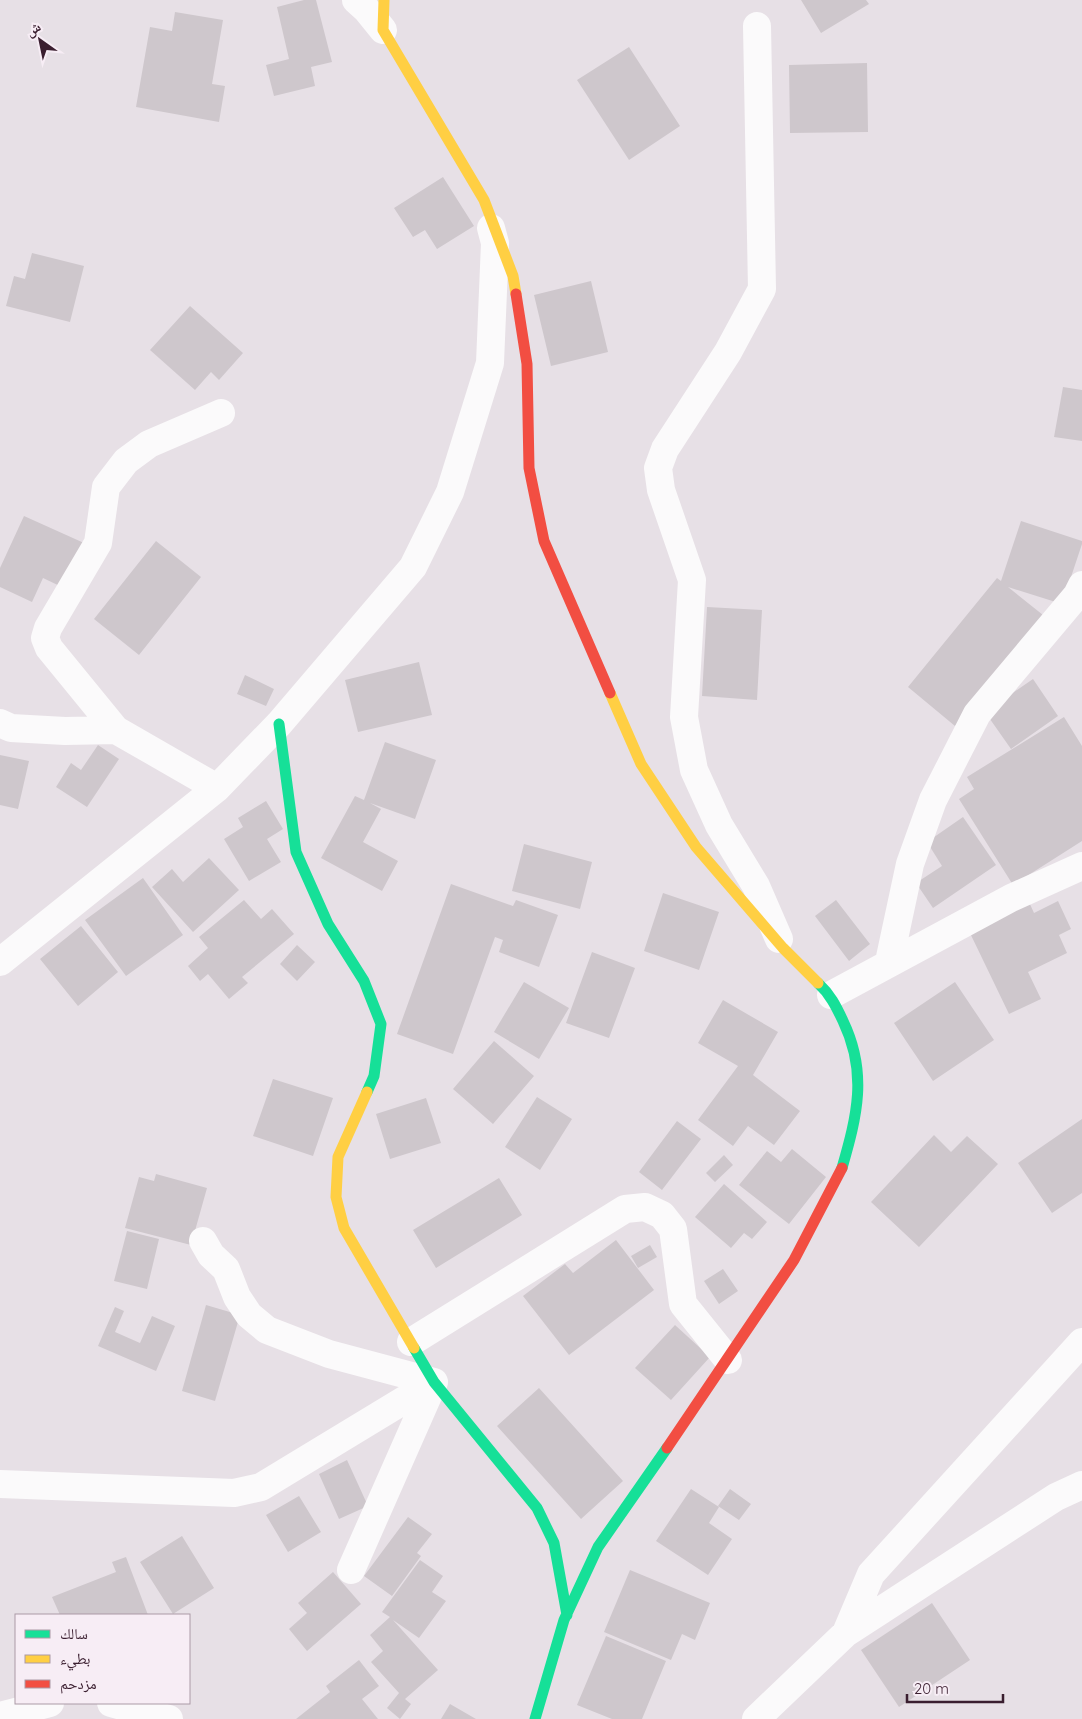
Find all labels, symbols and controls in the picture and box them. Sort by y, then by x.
north arrow [15,15,65,65]
text: ش [22,17,44,41]
legend [15,1614,190,1704]
text: سالك [60,1624,88,1643]
text: بطيء [60,1649,90,1671]
scale bar [907,1672,1003,1704]
text: مزدحم [60,1674,97,1694]
text: 20 m [914,1679,949,1698]

